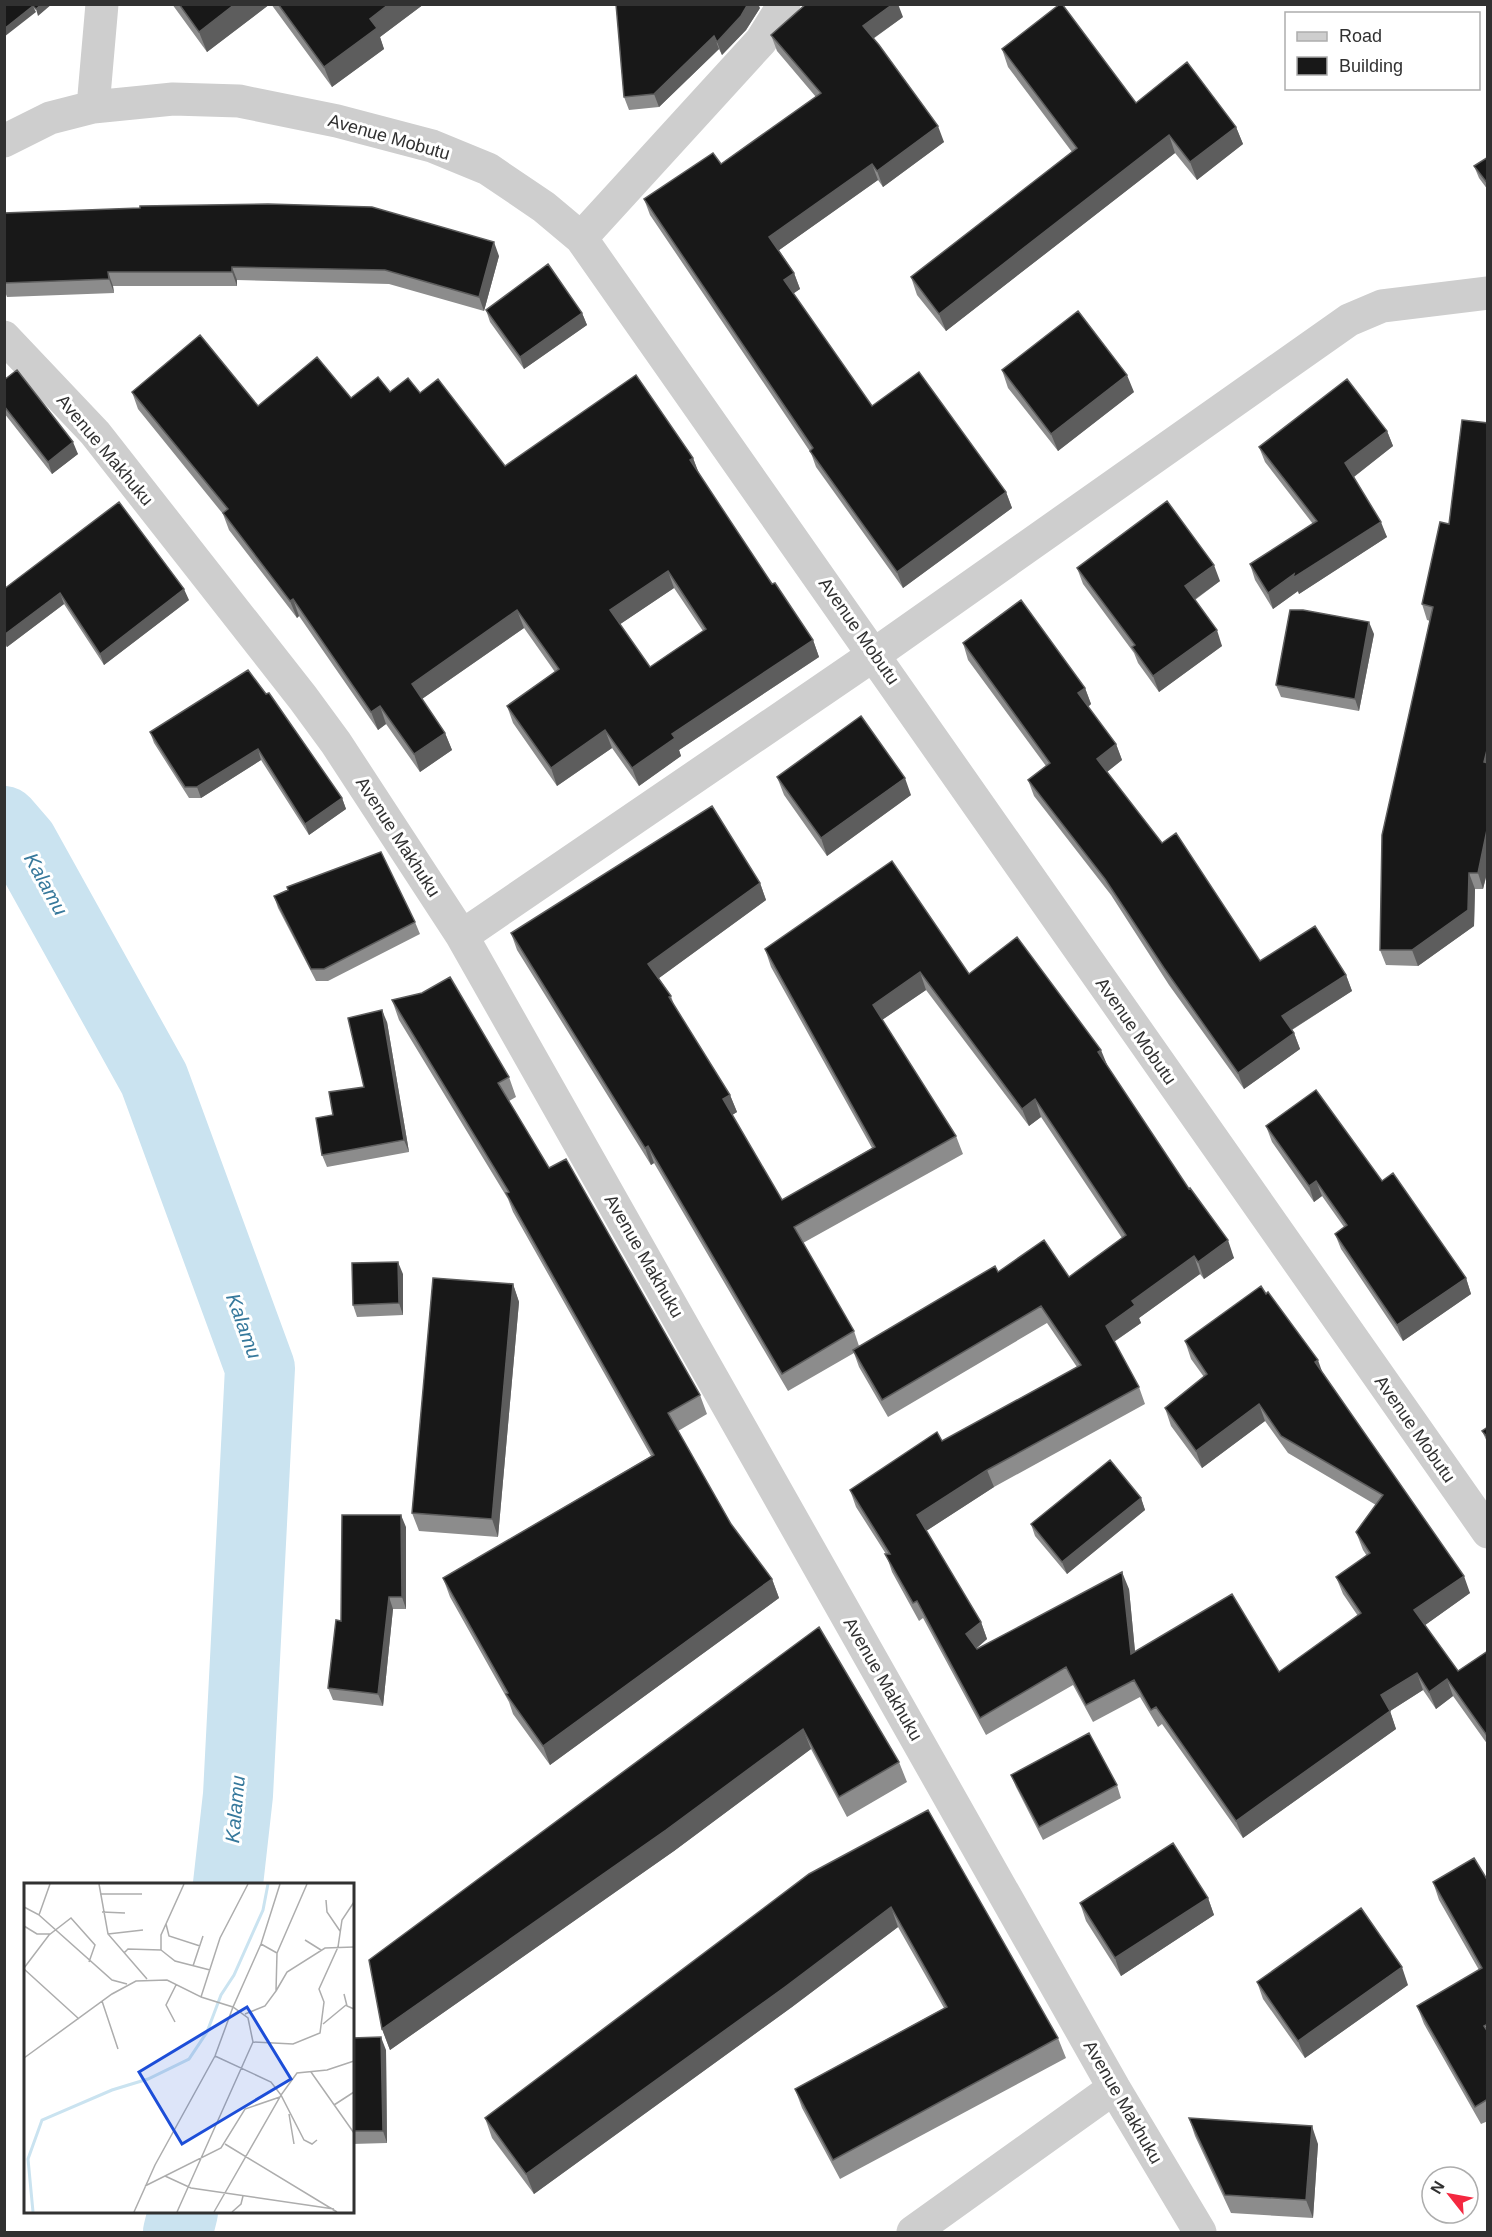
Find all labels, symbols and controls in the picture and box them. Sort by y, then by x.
legend [1285,12,1480,90]
text: Road [1339,26,1382,46]
text: Building [1339,56,1403,76]
street label: Avenue Mobutu [326,110,452,164]
street label: Avenue Makhuku [53,390,157,510]
street label: Avenue Mobutu [815,574,903,688]
street label: Avenue Makhuku [352,773,444,901]
water label: Kalamu [20,849,72,919]
street label: Avenue Mobutu [1092,974,1180,1088]
street label: Avenue Makhuku [601,1191,687,1321]
water label: Kalamu [222,1290,266,1362]
street label: Avenue Mobutu [1371,1372,1459,1486]
street label: Avenue Makhuku [840,1614,926,1744]
water label: Kalamu [221,1774,249,1844]
inset map [24,1883,354,2213]
street label: Avenue Makhuku [1080,2037,1166,2167]
north arrow [1420,2165,1480,2225]
text: N [1427,2178,1448,2197]

